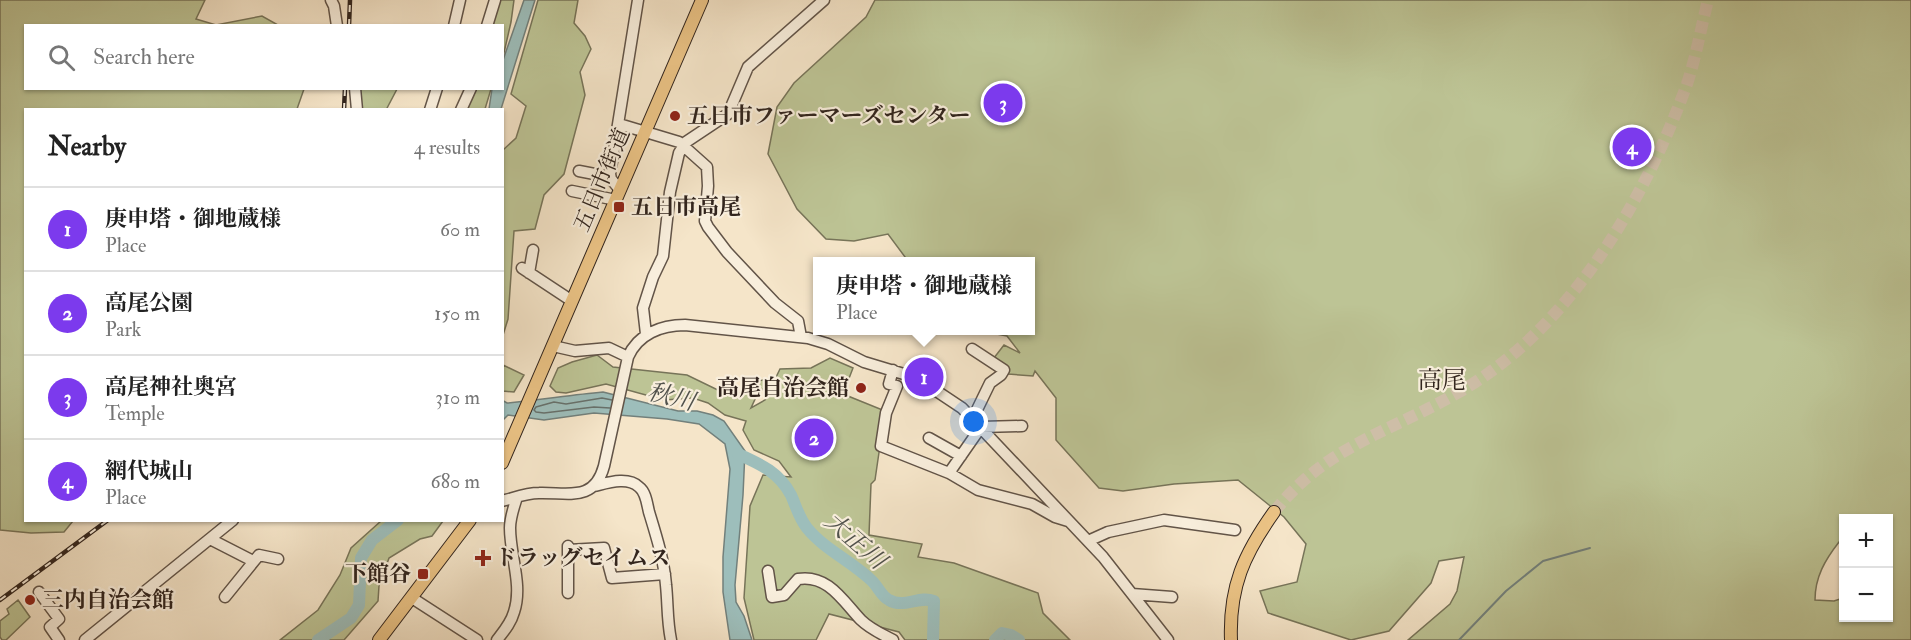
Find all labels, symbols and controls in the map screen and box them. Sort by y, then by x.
search box [24,24,504,90]
icon: search [45,41,78,74]
text: Search here [93,43,195,71]
pin: 3 [984,80,1022,126]
place label: 五日市ファーマーズセンター [687,102,971,130]
marker: 五日市ファーマーズセンター [668,109,682,123]
street label: 五日市街道 [568,124,636,236]
pin: 4 [1612,124,1652,170]
text: Nearby [48,131,126,163]
text: 4 results [414,135,480,160]
place label: 五日市高尾 [631,193,741,221]
marker: 五日市高尾 [612,200,626,214]
text: 庚申塔・御地蔵様 [105,205,281,233]
text: 1 [64,217,71,242]
text: 60 m [440,217,480,242]
text: Place [105,233,146,258]
popup [813,257,1035,335]
text: 庚申塔・御地蔵様 [836,272,1012,300]
text: 高尾公園 [105,289,193,317]
text: Place [836,300,877,325]
text: 2 [62,301,73,326]
text: 150 m [434,301,480,326]
text: Park [105,317,141,342]
pin: 1 [904,354,944,400]
district label: 高尾 [1418,365,1466,396]
text: 高尾神社奥宮 [105,373,237,401]
place label: 高尾自治会館 [717,374,849,402]
water label: 秋川 [644,376,701,419]
marker: 高尾自治会館 [854,381,868,395]
text: 3 [64,385,71,410]
text: 310 m [435,385,480,410]
text: Temple [105,401,165,426]
your location [959,407,988,436]
pin: 2 [794,416,834,460]
text: 網代城山 [105,457,193,485]
text: 4 [62,469,73,494]
text: 680 m [431,469,480,494]
text: Place [105,485,146,510]
water label: 大正川 [818,506,895,578]
map controls [1839,514,1893,622]
button: + [1839,514,1893,568]
place label: ドラッグセイムス [495,544,670,572]
marker: ドラッグセイムス [476,551,490,565]
place label: 下館谷 [345,560,411,588]
marker: 下館谷 [416,567,430,581]
button: − [1839,568,1893,622]
place label: 三内自治会館 [42,586,174,614]
marker: 三内自治会館 [23,593,37,607]

